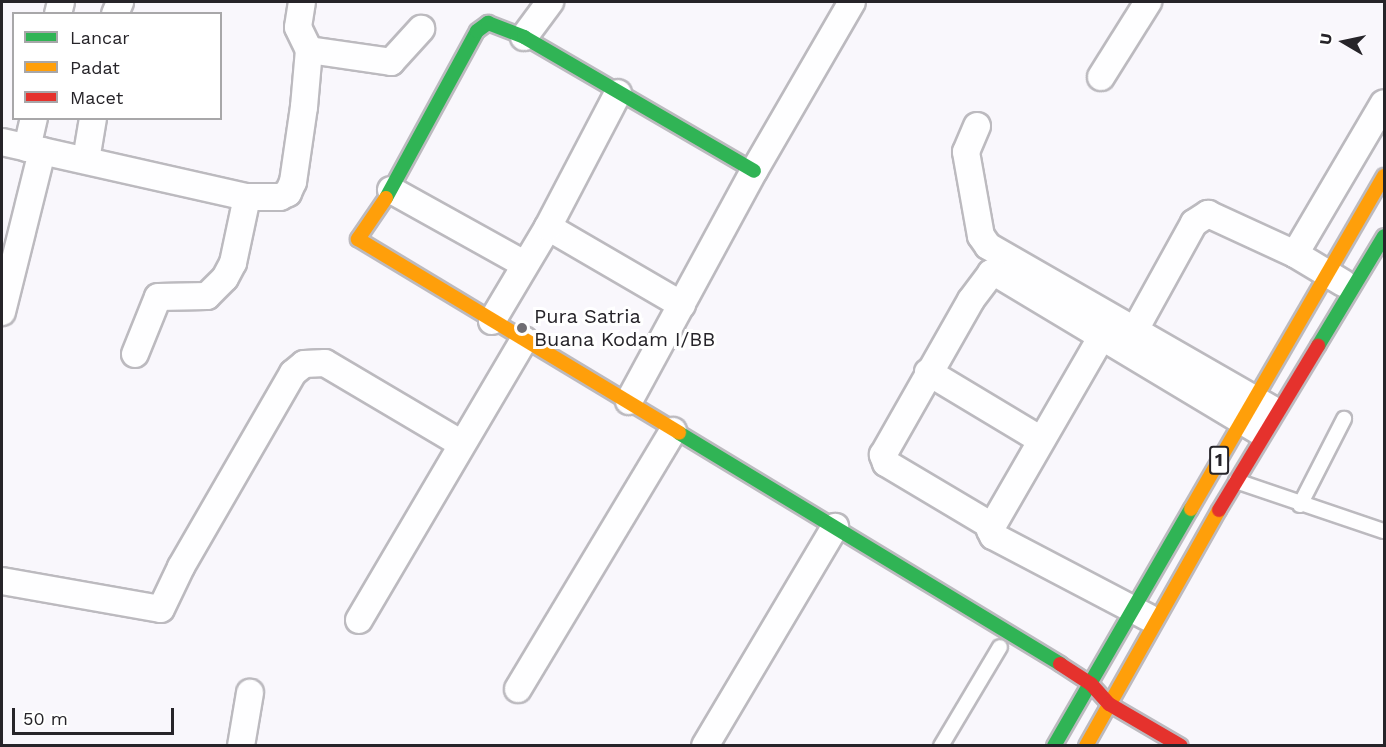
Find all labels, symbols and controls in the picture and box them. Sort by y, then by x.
legend [12,12,222,120]
north arrow [1314,12,1374,72]
text: Lancar [70,27,130,48]
text: U [1315,32,1336,46]
text: Padat [70,57,120,78]
text: Macet [70,87,123,108]
place label: Pura Satria Buana Kodam I/BB [534,304,716,351]
marker: Pura Satria Buana Kodam I/BB [515,321,529,335]
road number: 1 [1208,445,1230,475]
scale bar [15,696,177,734]
text: 50 m [23,708,68,729]

